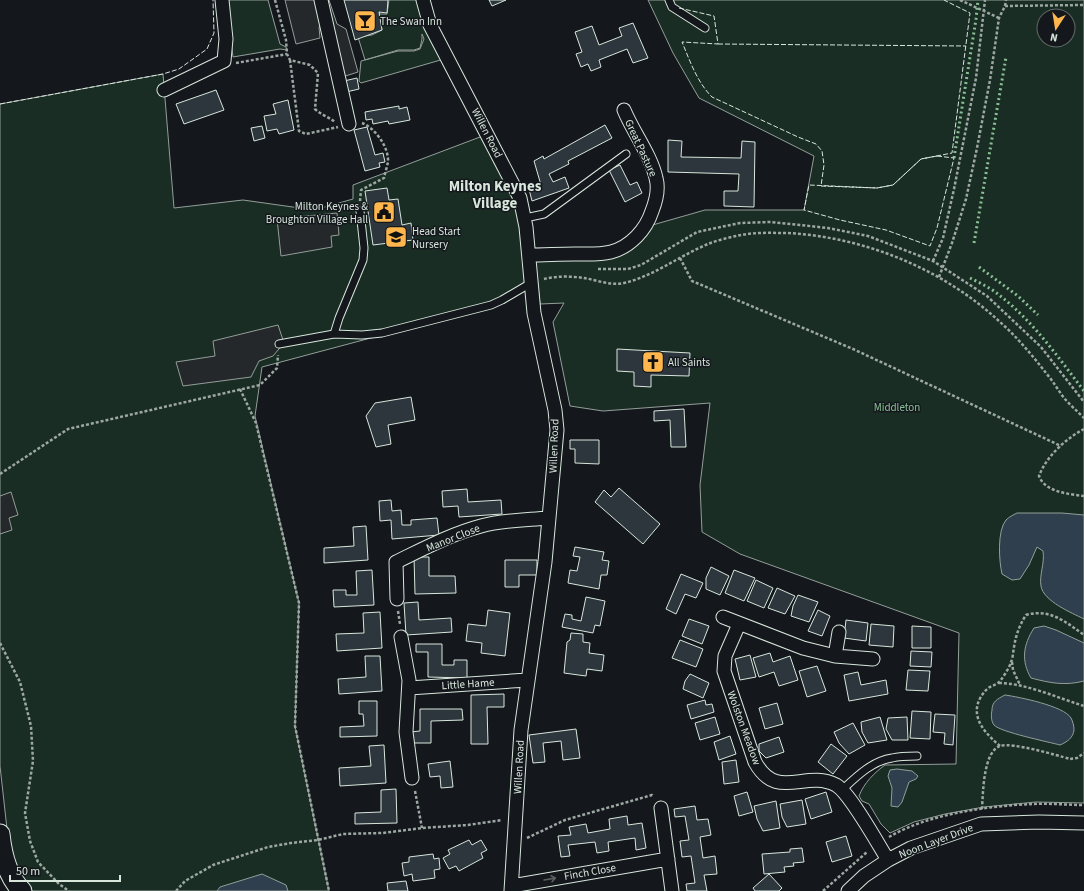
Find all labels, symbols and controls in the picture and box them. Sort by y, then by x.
bar icon: The Swan Inn [352,8,378,34]
north arrow [1036,8,1076,48]
place label: The Swan Inn [380,14,442,29]
text: N [1049,29,1059,45]
street label: Willen Road [468,105,506,161]
street label: Great Pasture [621,117,661,180]
district label: Milton Keynes Village [449,176,542,214]
place label: Milton Keynes & Broughton Village Hall [266,199,368,227]
public building icon: Milton Keynes & Broughton Village Hall [371,199,397,225]
school or university icon: Head Start Nursery [383,224,409,250]
place label: Head Start Nursery [412,224,461,252]
church icon: All Saints [640,349,666,375]
place label: All Saints [668,355,711,370]
park label: Middleton [874,400,920,415]
street label: Willen Road [546,419,562,473]
street label: Manor Close [424,520,483,556]
street label: Little Hame [441,675,496,693]
street label: Wolston Meadow [724,689,764,767]
street label: Willen Road [510,740,528,794]
street label: Noon Layer Drive [897,820,976,862]
scale bar [10,857,120,883]
street label: Finch Close [563,860,618,884]
text: 50 m [16,863,40,880]
one-way arrow [543,875,556,883]

